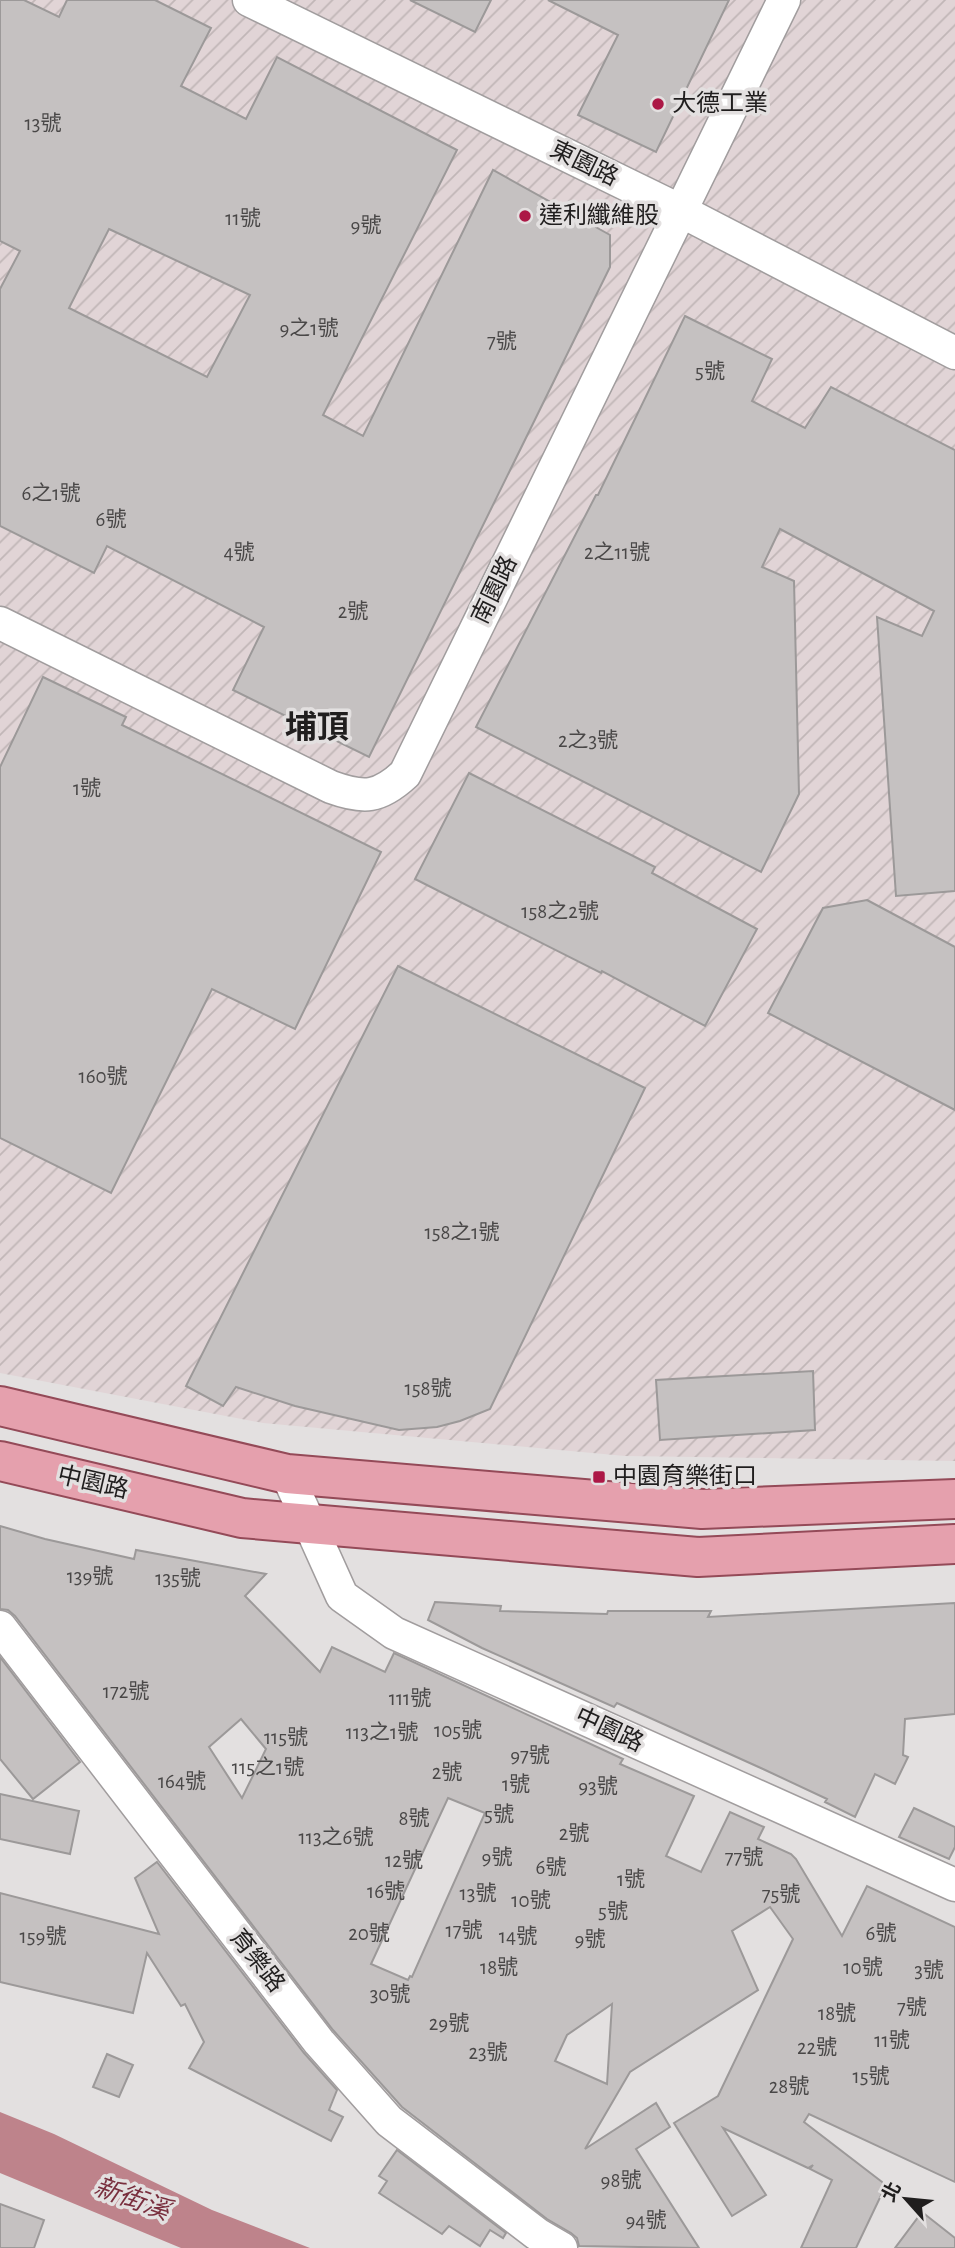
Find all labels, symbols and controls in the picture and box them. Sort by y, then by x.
place label: 大德工業 [672,90,768,116]
marker: 大德工業 [650,96,666,112]
house number: 13號 [25,112,61,134]
street label: 東園路 [546,136,622,191]
place label: 達利纖維股 [539,202,659,228]
house number: 11號 [225,207,261,229]
marker: 達利纖維股 [517,208,533,224]
house number: 9號 [351,214,381,236]
house number: 9之1號 [279,317,339,339]
house number: 7號 [487,330,517,352]
house number: 5號 [695,360,725,382]
house number: 6之1號 [21,482,81,504]
house number: 6號 [96,508,126,530]
house number: 4號 [223,541,255,563]
house number: 2之11號 [584,541,650,563]
street label: 南園路 [467,552,522,628]
house number: 2號 [338,600,368,622]
district label: 埔頂 [285,710,349,744]
house number: 2之3號 [558,729,618,751]
house number: 1號 [73,777,101,799]
house number: 158之2號 [521,900,599,922]
house number: 160號 [78,1065,128,1087]
house number: 158之1號 [424,1221,500,1243]
house number: 158號 [405,1377,451,1399]
street label: 中園路 [55,1461,131,1503]
place label: 中園育樂街口 [613,1463,757,1489]
marker: 中園育樂街口 [591,1469,607,1485]
house number: 139號 [67,1565,113,1587]
house number: 135號 [155,1567,201,1589]
house number: 172號 [103,1680,149,1702]
house number: 111號 [389,1687,431,1709]
street label: 中園路 [571,1702,648,1756]
house number: 105號 [434,1719,482,1741]
house number: 113之1號 [346,1721,418,1743]
house number: 115號 [264,1726,308,1748]
house number: 97號 [510,1744,550,1766]
house number: 115之1號 [232,1756,304,1778]
house number: 2號 [432,1761,462,1783]
house number: 164號 [158,1770,206,1792]
house number: 1號 [502,1773,530,1795]
house number: 93號 [578,1775,618,1797]
house number: 5號 [484,1803,514,1825]
house number: 8號 [399,1807,429,1829]
house number: 2號 [559,1822,589,1844]
house number: 113之6號 [299,1826,373,1848]
house number: 9號 [482,1846,512,1868]
house number: 77號 [725,1846,763,1868]
house number: 12號 [385,1849,423,1871]
house number: 6號 [536,1856,566,1878]
house number: 1號 [617,1868,645,1890]
house number: 16號 [367,1880,405,1902]
house number: 13號 [460,1882,496,1904]
house number: 75號 [762,1883,800,1905]
house number: 10號 [511,1889,551,1911]
house number: 5號 [598,1900,628,1922]
house number: 17號 [446,1919,482,1941]
house number: 20號 [348,1922,390,1944]
house number: 6號 [866,1922,896,1944]
street label: 育樂路 [225,1924,290,1997]
house number: 159號 [20,1925,66,1947]
house number: 14號 [499,1925,537,1947]
house number: 9號 [575,1928,605,1950]
house number: 18號 [480,1956,518,1978]
house number: 10號 [843,1956,883,1978]
house number: 3號 [914,1959,944,1981]
house number: 30號 [370,1983,410,2005]
house number: 7號 [897,1996,927,2018]
house number: 18號 [818,2002,856,2024]
house number: 29號 [429,2012,469,2034]
house number: 11號 [874,2029,910,2051]
house number: 22號 [797,2036,837,2058]
house number: 23號 [468,2041,508,2063]
house number: 15號 [852,2065,890,2087]
house number: 28號 [769,2075,809,2097]
north arrow [871,2164,941,2234]
house number: 98號 [601,2169,641,2191]
water label: 新街溪 [91,2173,177,2226]
text: 北 [879,2179,905,2205]
house number: 94號 [626,2209,666,2231]

